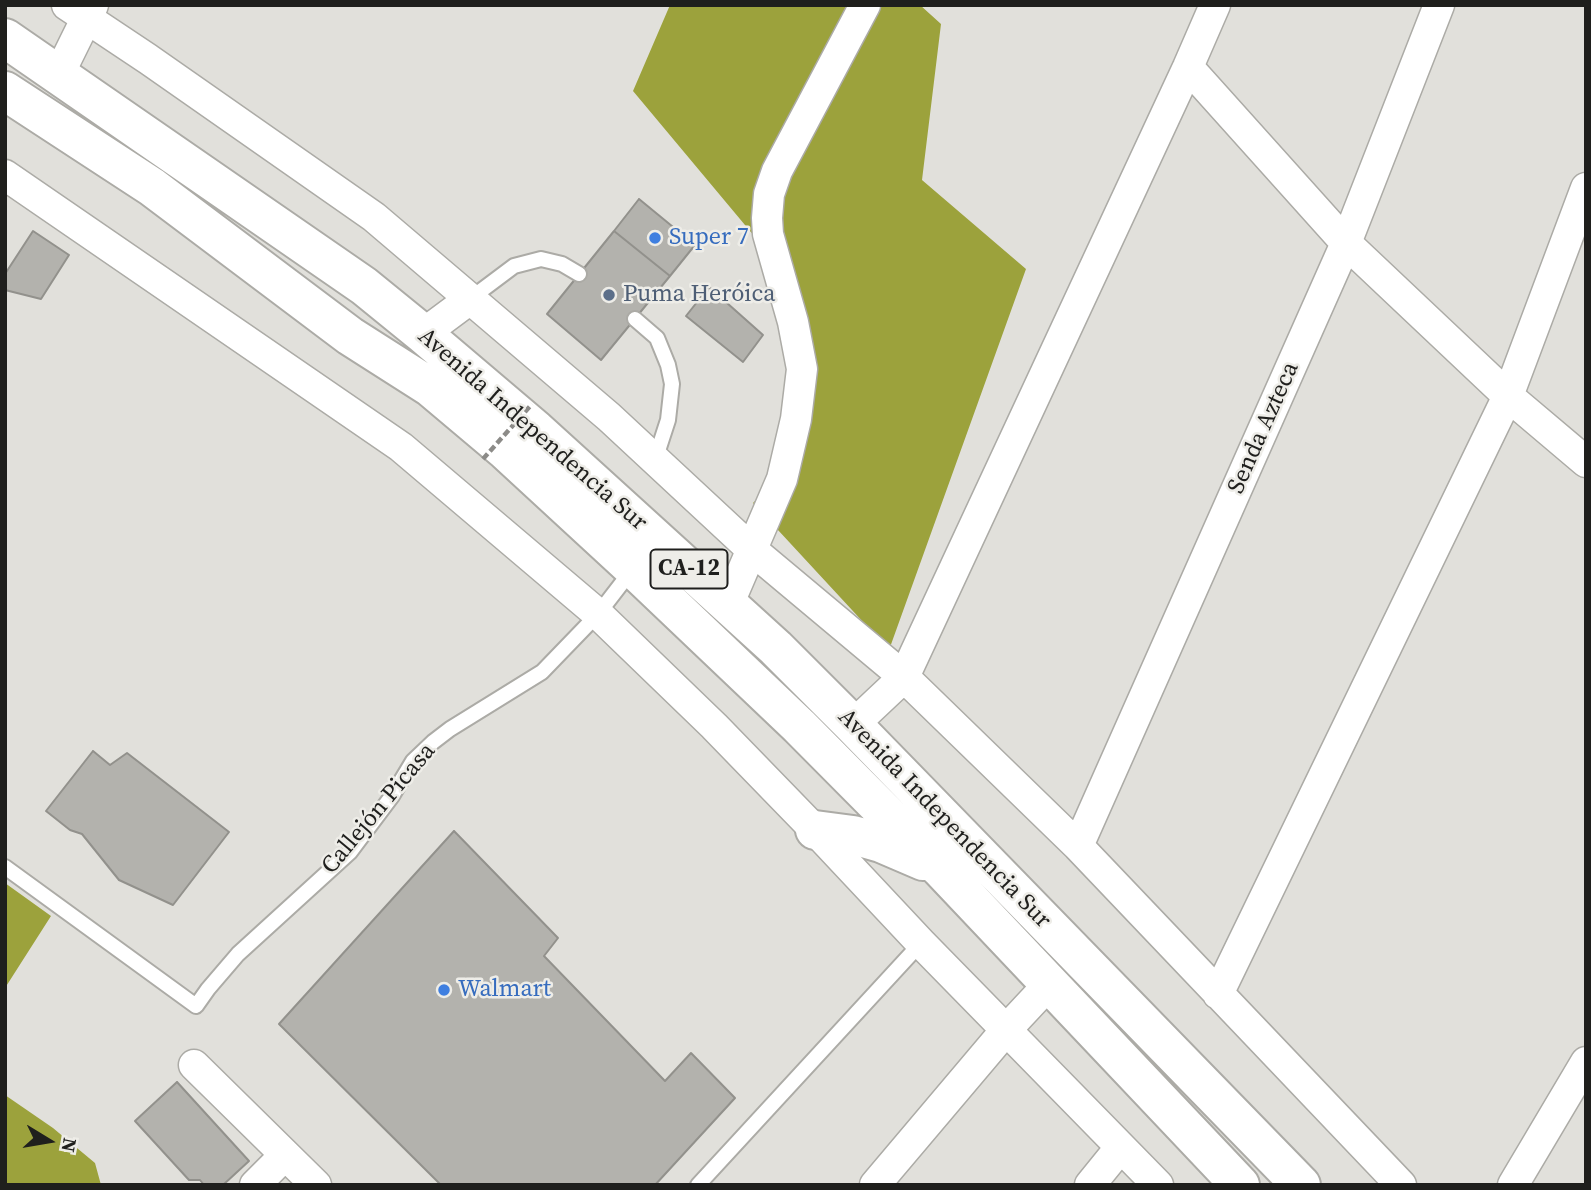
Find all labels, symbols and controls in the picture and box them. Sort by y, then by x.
place label: Super 7 [669,224,749,252]
marker: Super 7 [647,230,663,246]
place label: Puma Heróica [623,281,775,309]
marker: Puma Heróica [601,287,617,303]
street label: Avenida Independencia Sur [411,323,653,537]
street label: Senda Azteca [1222,358,1306,498]
road number: CA-12 [650,550,728,589]
street label: Avenida Independencia Sur [831,703,1057,935]
street label: Callejón Picasa [316,738,442,880]
place label: Walmart [458,976,551,1004]
marker: Walmart [436,982,452,998]
north arrow [14,1106,84,1176]
text: N [56,1136,84,1154]

